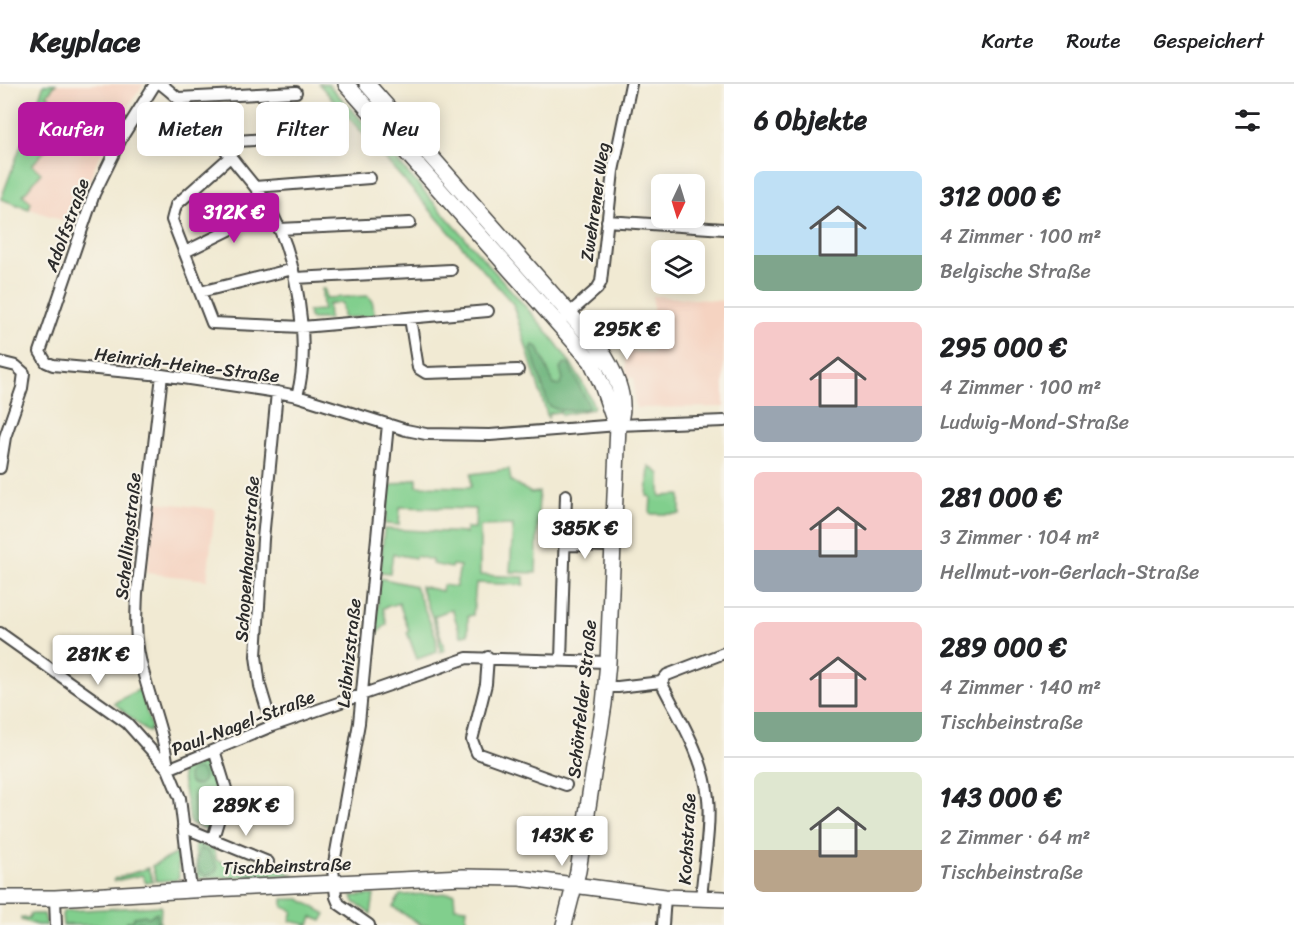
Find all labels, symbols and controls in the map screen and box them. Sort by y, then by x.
text: Keyplace [30,17,140,66]
text: Karte [982,22,1033,60]
text: Route [1066,22,1120,60]
text: Gespeichert [1153,22,1264,60]
text: 6 Objekte [754,97,867,143]
chip: Kaufen [18,102,125,156]
chip: Mieten [137,102,244,156]
chip: Filter [256,102,349,156]
chip: Neu [361,102,440,156]
icon: filters [1231,104,1264,137]
street label: Zwehrener Weg [571,140,619,264]
text: 312 000 € [940,173,1061,219]
street label: Adolfstraße [35,174,99,277]
north arrow [651,174,705,228]
map controls [651,174,705,294]
pin: 312K € [185,193,283,244]
text: 312K € [203,195,265,230]
icon: home [802,195,874,267]
text: 4 Zimmer · 100 m² [940,219,1101,254]
button: layers [651,240,705,294]
text: Belgische Straße [940,254,1091,289]
pin: 295K € [578,310,676,361]
text: 295K € [594,312,660,347]
text: 295 000 € [940,324,1067,370]
street label: Heinrich-Heine-Straße [93,338,281,392]
icon: home [802,346,874,418]
text: 4 Zimmer · 100 m² [940,370,1101,405]
text: Ludwig-Mond-Straße [940,405,1129,440]
street label: Schellingstraße [105,471,151,601]
text: 281 000 € [940,474,1062,520]
street label: Schopenhauerstraße [225,475,269,643]
icon: home [802,496,874,568]
pin: 385K € [536,509,634,560]
text: 385K € [552,511,618,546]
text: 3 Zimmer · 104 m² [940,520,1100,555]
text: Hellmut-von-Gerlach-Straße [940,555,1199,590]
street label: Leibnizstraße [327,597,371,709]
street label: Schönfelder Straße [558,618,606,780]
text: 289 000 € [940,624,1067,670]
pin: 281K € [49,635,147,686]
text: 281K € [67,637,129,672]
icon: home [802,646,874,718]
text: 4 Zimmer · 140 m² [940,670,1101,705]
street label: Paul-Nagel-Straße [166,681,320,765]
text: Tischbeinstraße [940,705,1083,740]
text: 143 000 € [940,774,1062,820]
pin: 289K € [197,786,295,837]
text: 289K € [213,788,279,823]
street label: Kochstraße [669,792,705,885]
icon: home [802,796,874,868]
pin: 143K € [513,816,611,867]
text: 143K € [531,818,593,853]
text: 2 Zimmer · 64 m² [940,820,1090,855]
street label: Tischbeinstraße [222,848,352,884]
text: Tischbeinstraße [940,855,1083,890]

